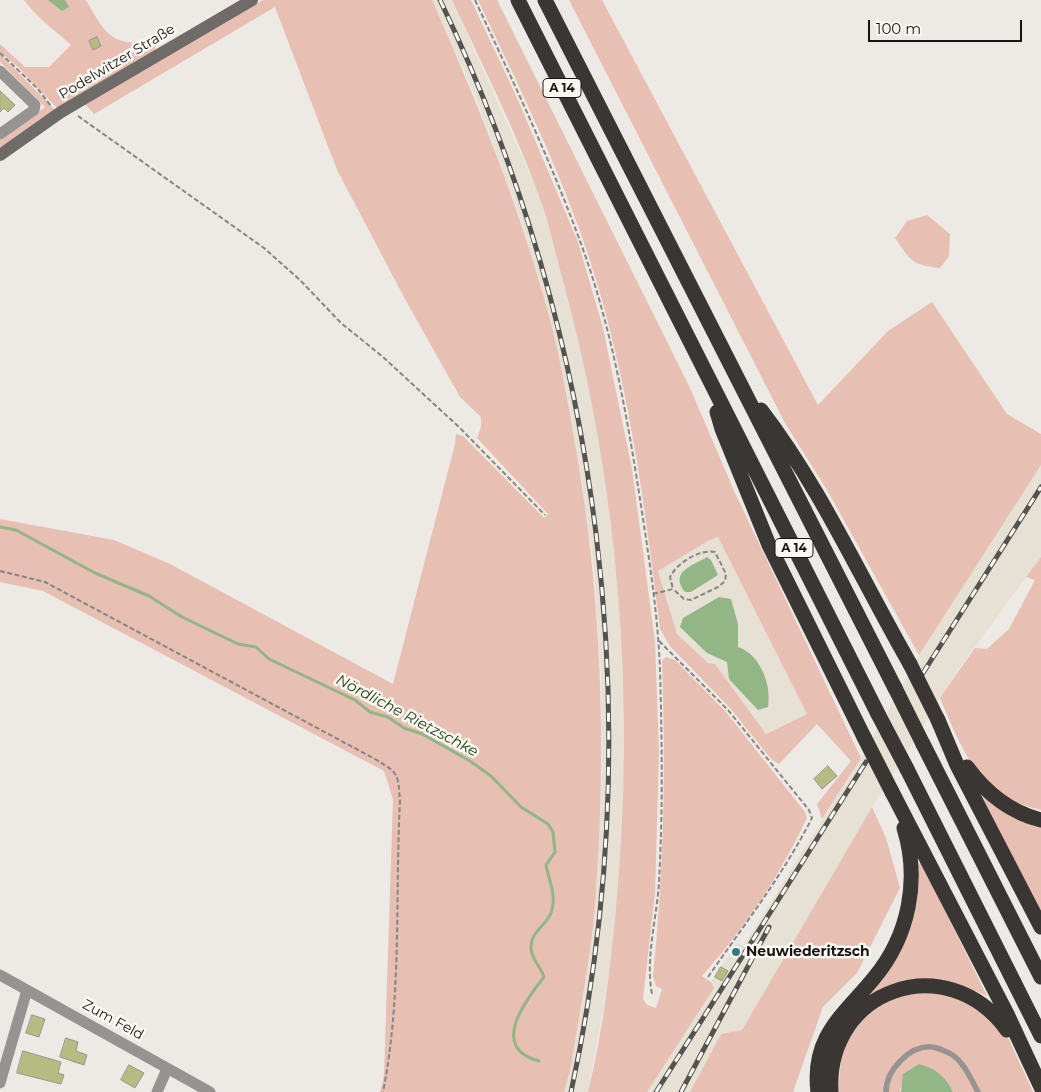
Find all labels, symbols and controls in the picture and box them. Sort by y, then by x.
scale bar [871,10,1025,42]
text: 100 m [876,19,921,38]
street label: Podelwitzer Straße [56,21,178,103]
road number: A 14 [543,78,581,98]
road number: A 14 [775,538,813,558]
water label: Nördliche Rietzschke [333,671,481,761]
place label: Neuwiederitzsch [746,944,870,960]
marker: Neuwiederitzsch [730,946,742,958]
street label: Zum Feld [80,996,146,1044]

